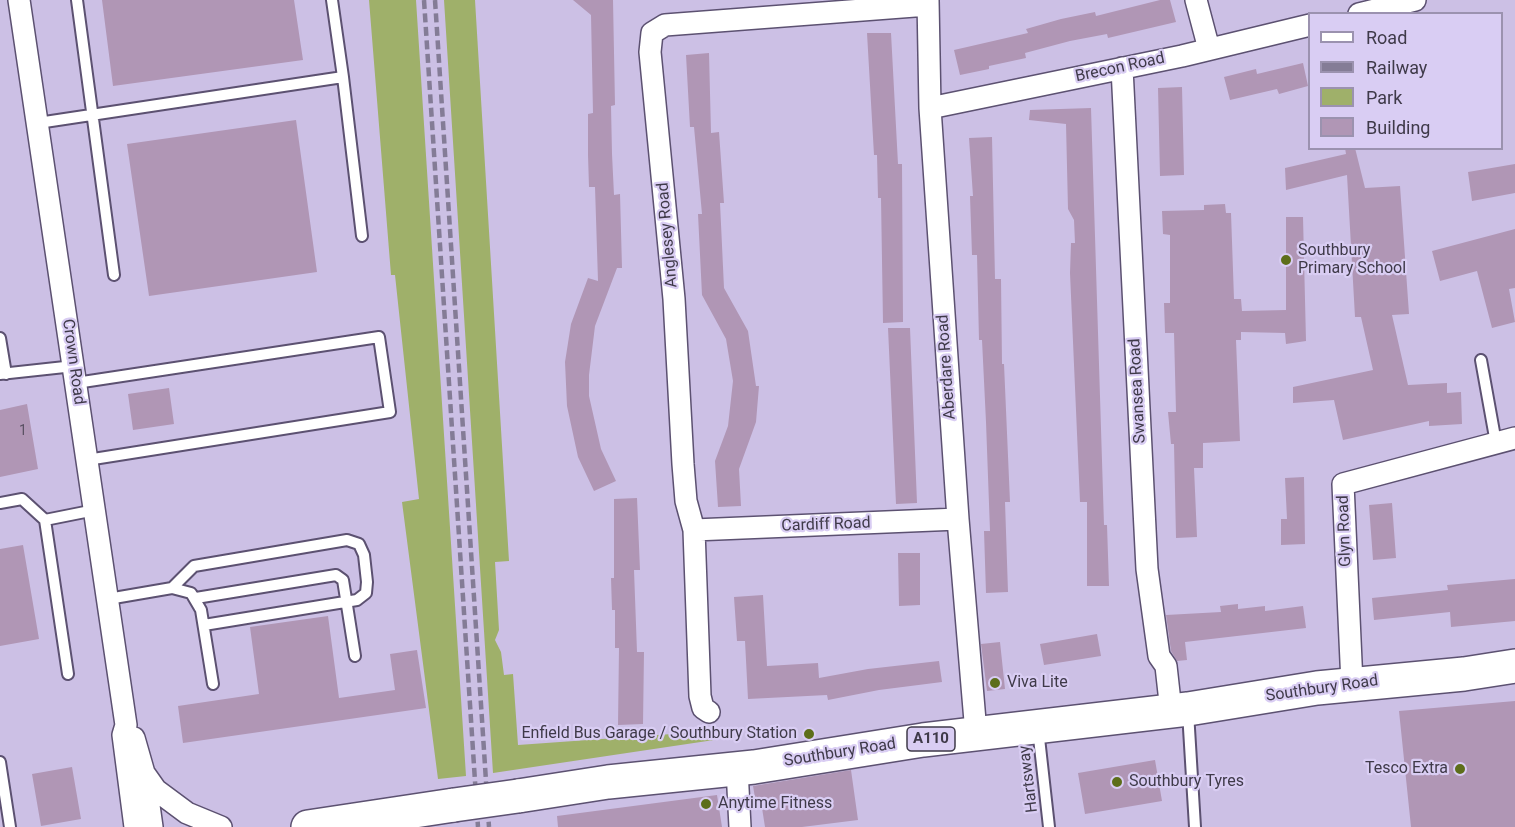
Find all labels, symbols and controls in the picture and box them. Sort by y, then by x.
legend [1308,12,1503,150]
text: Road [1366,27,1407,48]
street label: Brecon Road [1074,49,1166,87]
text: Railway [1366,57,1427,78]
text: Park [1366,87,1402,108]
text: Building [1366,117,1430,138]
street label: Anglesey Road [654,182,682,288]
place label: Southbury Primary School [1298,241,1406,279]
marker: Southbury Primary School [1279,253,1293,267]
street label: Aberdare Road [934,314,960,420]
street label: Crown Road [57,318,89,406]
street label: Swansea Road [1126,338,1150,444]
house number: 1 [19,423,27,439]
street label: Glyn Road [1334,495,1356,567]
street label: Cardiff Road [781,514,871,536]
street label: Southbury Road [1265,672,1379,706]
place label: Viva Lite [1007,673,1068,693]
marker: Viva Lite [988,676,1002,690]
place label: Enfield Bus Garage / Southbury Station [521,724,797,744]
marker: Enfield Bus Garage / Southbury Station [802,727,816,741]
road number: A110 [907,727,955,751]
street label: Southbury Road [783,735,897,771]
street label: Hartsway [1015,744,1043,814]
place label: Tesco Extra [1365,759,1448,779]
marker: Tesco Extra [1453,762,1467,776]
place label: Southbury Tyres [1129,772,1244,792]
marker: Southbury Tyres [1110,775,1124,789]
place label: Anytime Fitness [718,794,832,814]
marker: Anytime Fitness [699,797,713,811]

